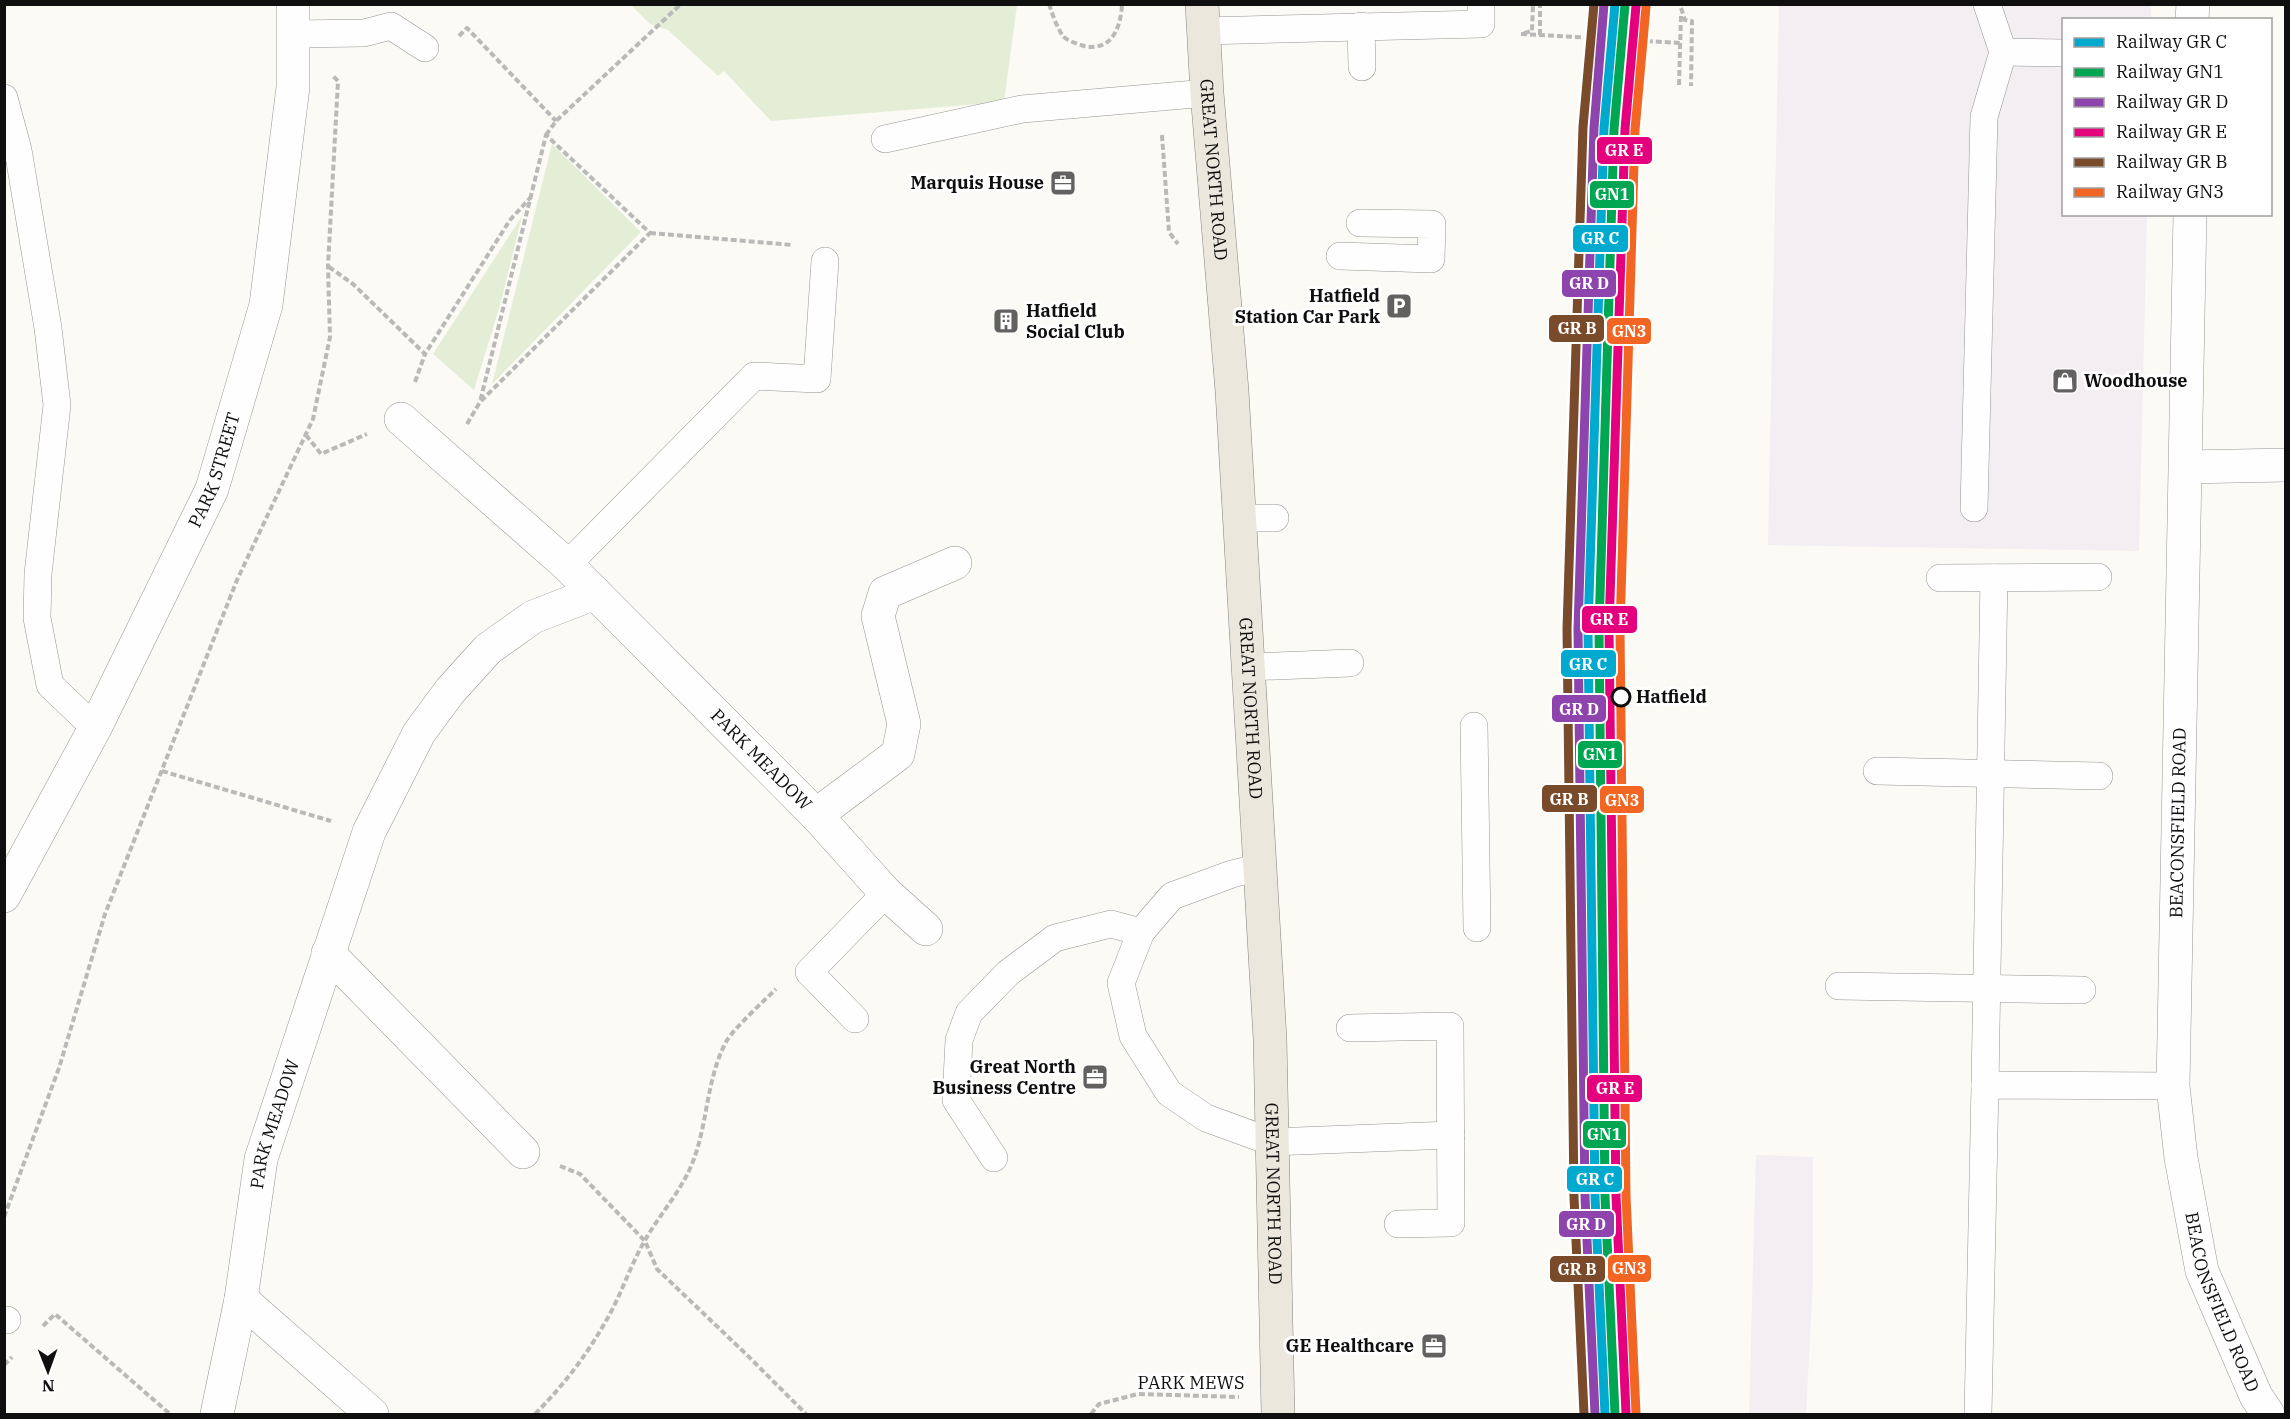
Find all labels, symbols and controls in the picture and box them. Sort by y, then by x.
legend [2062,18,2272,216]
text: Railway GR C [2116,30,2227,53]
text: Railway GN1 [2116,60,2224,83]
street label: GREAT NORTH ROAD [1195,78,1233,261]
text: Railway GR D [2116,90,2228,113]
text: Railway GR E [2116,120,2227,143]
line badge: GR E [1596,136,1653,165]
text: GR E [1605,140,1643,160]
text: Railway GR B [2116,150,2228,173]
office icon: Marquis House [1048,168,1078,198]
place label: Marquis House [910,171,1044,194]
line badge: GN1 [1589,180,1635,209]
text: Railway GN3 [2116,180,2224,203]
text: GN1 [1595,184,1629,204]
line badge: GR C [1572,224,1629,253]
text: GR C [1581,228,1619,248]
line badge: GR D [1561,269,1617,298]
text: GR D [1569,273,1609,293]
place label: Hatfield Station Car Park [1235,284,1381,328]
parking icon: Hatfield Station Car Park [1384,291,1414,321]
place label: Hatfield Social Club [1026,299,1125,343]
building icon: Hatfield Social Club [991,306,1021,336]
line badge: GR B [1548,314,1605,343]
line badge: GN3 [1606,317,1652,345]
text: GR B [1557,318,1597,338]
text: GN3 [1612,321,1646,341]
shop icon: Woodhouse [2050,366,2080,396]
place label: Woodhouse [2084,369,2188,392]
street label: PARK STREET [183,409,245,531]
line badge: GR E [1581,605,1638,634]
text: GR E [1590,609,1628,629]
street label: GREAT NORTH ROAD [1234,617,1268,800]
line badge: GR C [1560,649,1617,678]
text: GR C [1569,654,1607,674]
place label: Hatfield [1636,685,1707,708]
marker: Hatfield [1611,687,1631,707]
line badge: GR D [1551,694,1607,723]
text: GR D [1559,699,1599,719]
street label: PARK MEADOW [706,704,817,816]
street label: BEACONSFIELD ROAD [2164,728,2191,918]
line badge: GN1 [1577,740,1623,769]
text: GN1 [1583,744,1617,764]
line badge: GR B [1541,784,1598,813]
line badge: GN3 [1599,785,1645,814]
text: GR B [1549,789,1589,809]
text: GN3 [1605,790,1639,810]
place label: Great North Business Centre [933,1055,1076,1099]
street label: PARK MEADOW [245,1056,304,1190]
office icon: Great North Business Centre [1080,1062,1110,1092]
line badge: GR E [1586,1074,1643,1103]
text: GR E [1596,1078,1634,1098]
street label: GREAT NORTH ROAD [1260,1102,1287,1285]
line badge: GN1 [1582,1120,1627,1149]
text: GN1 [1587,1124,1621,1144]
line badge: GR C [1566,1165,1623,1193]
text: GR C [1576,1169,1614,1189]
line badge: GR D [1558,1210,1615,1238]
street label: BEACONSFIELD ROAD [2180,1210,2265,1395]
text: GR D [1566,1214,1606,1234]
line badge: GN3 [1607,1254,1652,1283]
line badge: GR B [1549,1255,1606,1283]
text: GN3 [1612,1258,1646,1278]
text: GR B [1557,1259,1597,1279]
office icon: GE Healthcare [1419,1331,1449,1361]
place label: GE Healthcare [1286,1334,1414,1357]
north arrow [18,1341,78,1401]
street label: PARK MEWS [1138,1371,1244,1394]
text: N [42,1376,55,1396]

